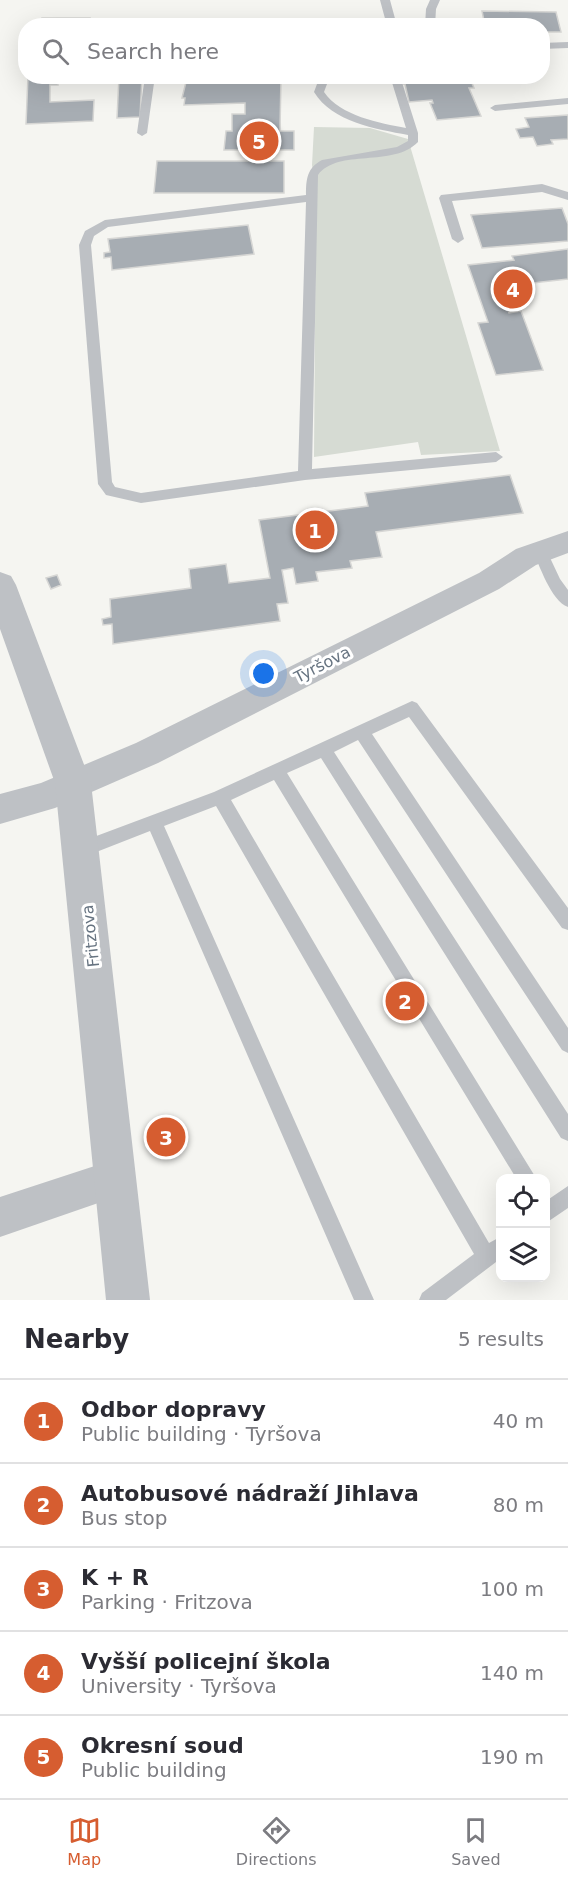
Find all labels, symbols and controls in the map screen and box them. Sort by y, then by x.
search box [18,18,550,84]
icon: search [39,35,72,68]
text: Search here [87,39,219,64]
pin: 5 [240,118,278,164]
pin: 4 [494,266,532,312]
pin: 1 [296,508,334,552]
street label: Tyršova [290,642,354,687]
your location [249,659,278,688]
street label: Fritzova [78,904,103,968]
pin: 2 [386,978,424,1024]
pin: 3 [146,1114,186,1160]
map controls [496,1174,550,1282]
button: locate [496,1174,550,1228]
button: layers [496,1228,550,1282]
text: Nearby [24,1324,129,1354]
text: 5 results [458,1327,544,1351]
text: Odbor dopravy [81,1397,266,1422]
text: 1 [37,1409,50,1433]
text: 40 m [493,1409,544,1433]
text: Public building · Tyršova [81,1422,322,1446]
text: Autobusové nádraží Jihlava [81,1481,419,1506]
text: 2 [37,1493,50,1517]
text: 80 m [493,1493,544,1517]
text: Bus stop [81,1506,167,1530]
text: K + R [81,1565,149,1590]
text: 3 [37,1577,50,1601]
text: 100 m [480,1577,544,1601]
text: Parking · Fritzova [81,1590,253,1614]
text: Vyšší policejní škola [81,1649,331,1674]
text: 4 [37,1661,50,1685]
text: 140 m [480,1661,544,1685]
text: University · Tyršova [81,1674,277,1698]
text: Okresní soud [81,1733,244,1758]
text: 5 [37,1745,50,1769]
text: 190 m [480,1745,544,1769]
text: Public building [81,1758,227,1782]
tab: Map [67,1814,101,1869]
tab: Directions [236,1814,316,1869]
tab: Saved [451,1814,501,1869]

